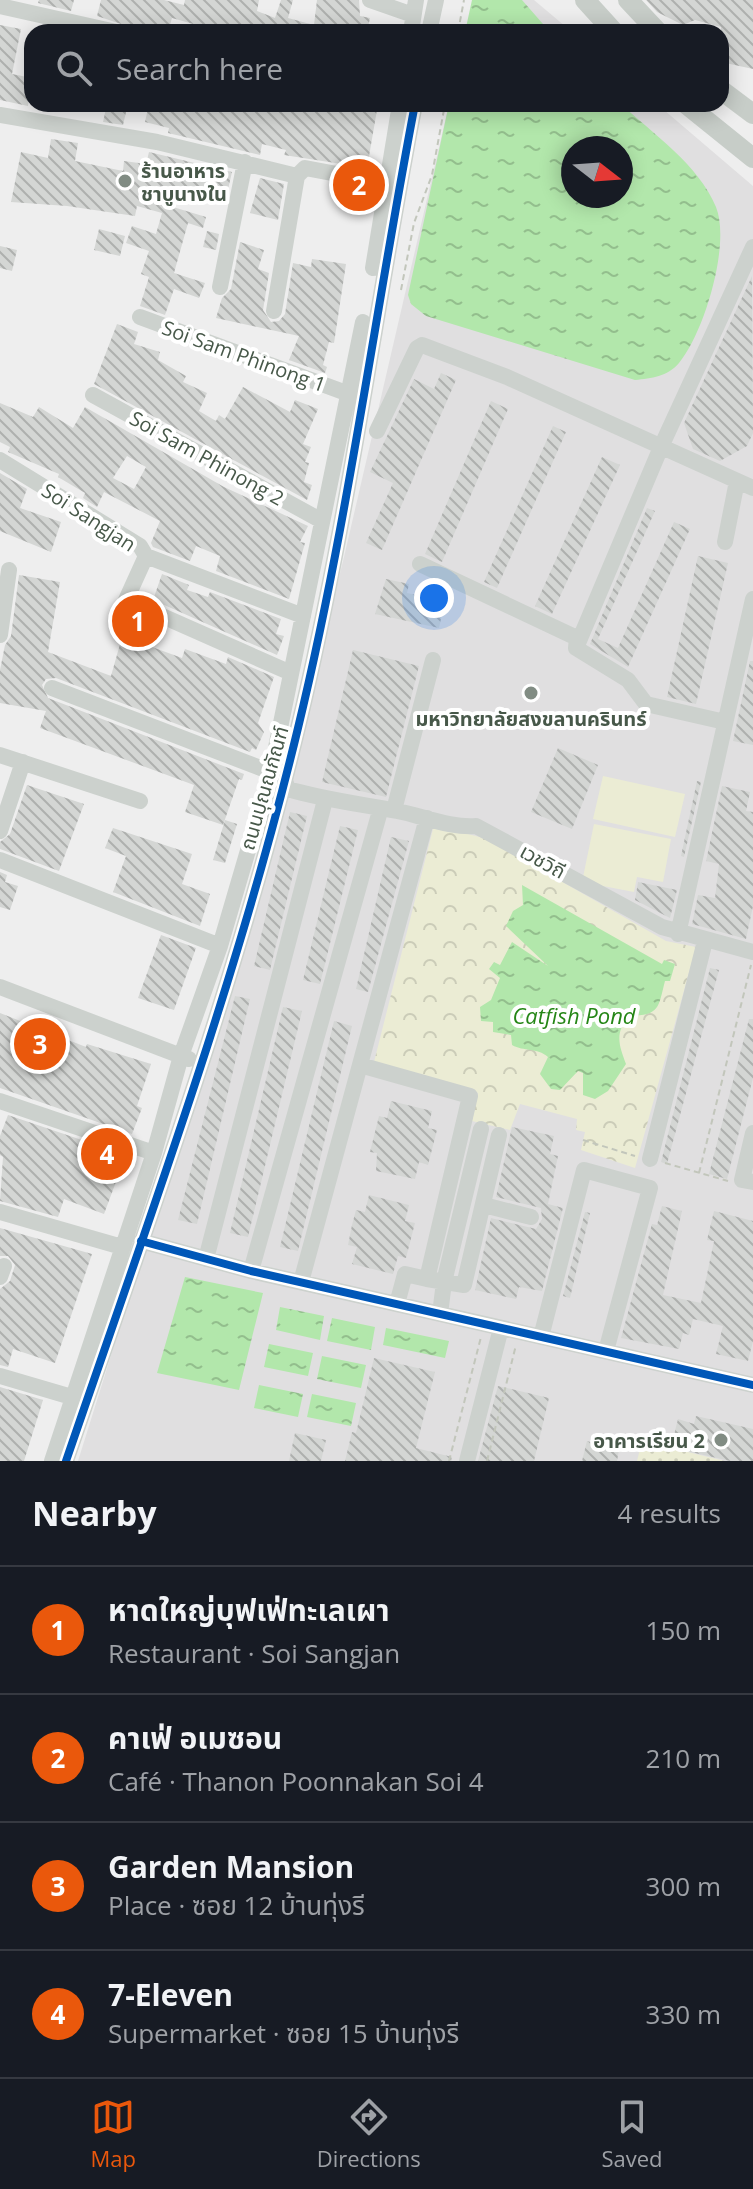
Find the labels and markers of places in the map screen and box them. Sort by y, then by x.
pin: 2 [333,155,385,215]
place label: ร้านอาหาร ชาบูนางใน [141,157,227,207]
marker: ร้านอาหาร ชาบูนางใน [116,172,134,190]
pin: 1 [112,591,164,651]
marker: มหาวิทยาลัยสงขลานครินทร์ [522,684,540,702]
place label: มหาวิทยาลัยสงขลานครินทร์ [415,705,647,732]
pin: 3 [14,1014,66,1074]
pin: 4 [81,1124,133,1184]
place label: อาคารเรียน 2 [593,1427,705,1454]
marker: อาคารเรียน 2 [712,1431,730,1449]

